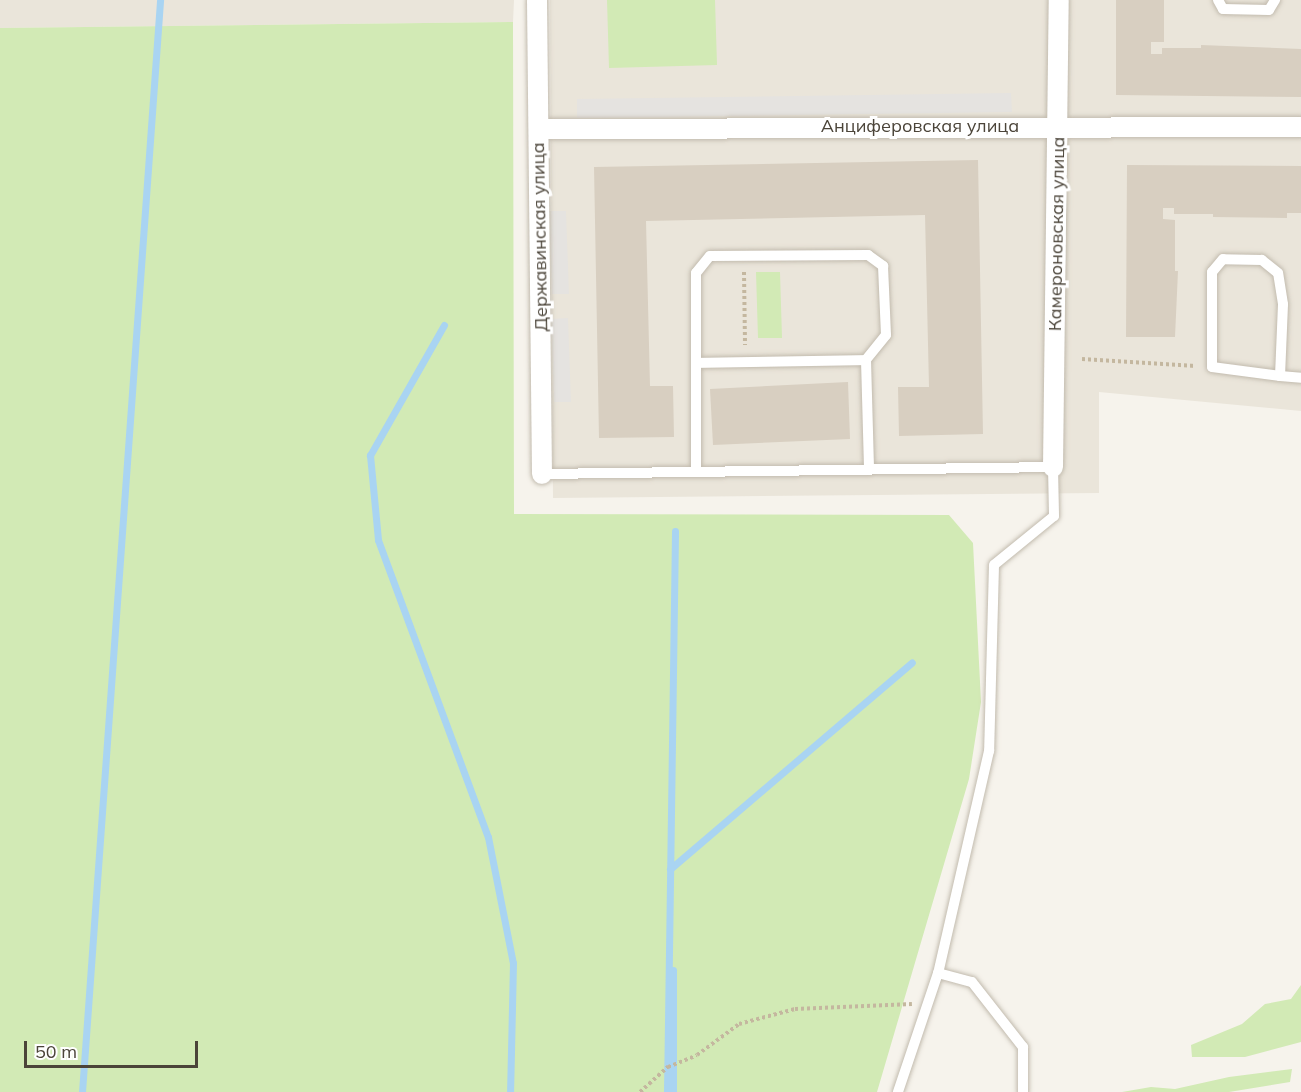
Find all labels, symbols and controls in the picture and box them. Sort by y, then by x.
street label: Анциферовская улица [821,115,1019,137]
street label: Камероновская улица [1045,137,1069,331]
street label: Державинская улица [528,142,552,332]
scale bar [27,1029,201,1067]
text: 50 m [35,1040,77,1063]

